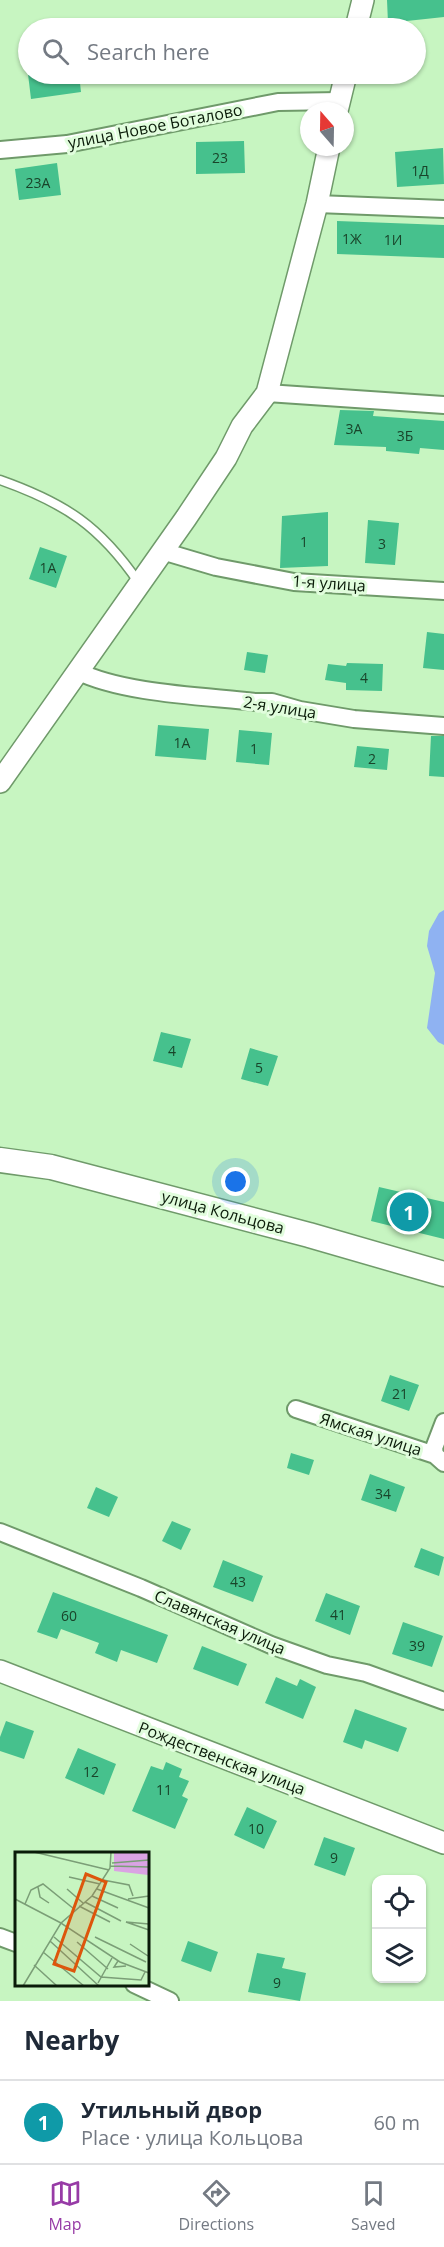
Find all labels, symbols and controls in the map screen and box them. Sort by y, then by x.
search box [18,18,426,84]
icon: search [39,35,72,68]
text: Search here [87,36,210,66]
street label: улица Новое Боталово [66,98,244,154]
north arrow [300,102,354,156]
house number: 23 [212,148,228,167]
house number: 1Д [411,161,429,180]
house number: 23А [26,173,51,192]
house number: 1Ж [342,229,362,248]
house number: 1И [384,230,402,249]
house number: 3А [346,419,363,438]
house number: 3Б [397,426,413,445]
house number: 1 [300,532,308,551]
house number: 3 [378,534,386,553]
house number: 1А [40,558,57,577]
street label: 1-я улица [292,569,366,597]
house number: 4 [360,668,368,687]
street label: 2-я улица [242,690,318,724]
house number: 1А [174,733,191,752]
house number: 1 [250,739,258,758]
house number: 2 [368,749,376,768]
house number: 4 [168,1041,176,1060]
house number: 5 [255,1058,263,1077]
your location [221,1167,250,1196]
street label: улица Кольцова [159,1185,287,1239]
pin: 1 [390,1190,428,1234]
house number: 21 [392,1384,408,1403]
street label: Ямская улица [317,1407,425,1461]
house number: 34 [375,1484,391,1503]
house number: 43 [230,1572,246,1591]
street label: Славянская улица [151,1584,289,1660]
house number: 41 [330,1605,346,1624]
house number: 60 [61,1606,77,1625]
house number: 39 [409,1636,425,1655]
street label: Рождественская улица [136,1716,308,1800]
house number: 12 [83,1762,99,1781]
house number: 11 [156,1780,172,1799]
house number: 10 [248,1819,264,1838]
house number: 9 [330,1848,338,1867]
inset map [15,1852,148,1986]
map controls [372,1875,426,1983]
button: locate [372,1875,426,1929]
button: layers [372,1929,426,1983]
house number: 9 [273,1973,281,1992]
text: Nearby [24,2022,119,2058]
text: Утильный двор [81,2094,262,2124]
text: 1 [38,2109,49,2136]
text: 60 m [373,2109,420,2136]
text: Place · улица Кольцова [81,2124,303,2151]
tab: Map [48,2177,82,2235]
tab: Directions [178,2177,254,2235]
tab: Saved [351,2177,396,2235]

